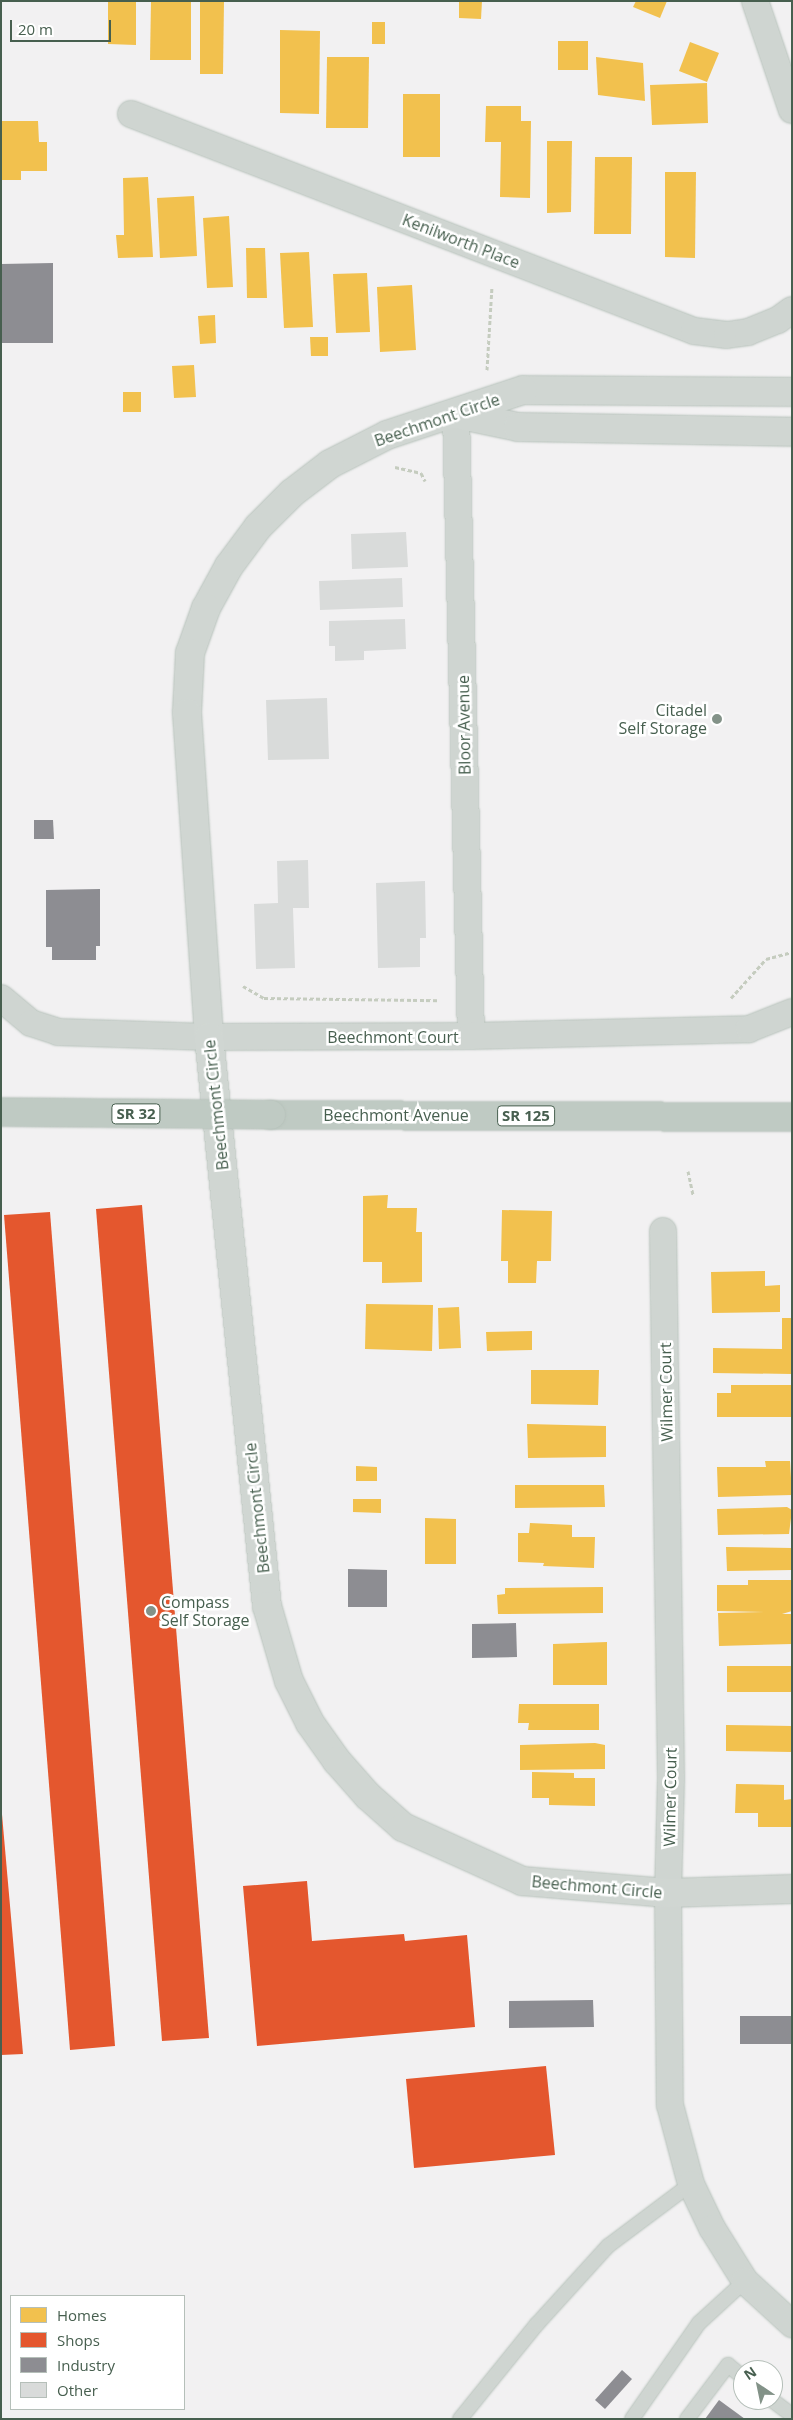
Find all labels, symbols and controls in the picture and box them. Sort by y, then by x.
scale bar [12,10,114,42]
text: 20 m [18,19,53,39]
street label: Kenilworth Place [400,210,522,272]
street label: Beechmont Circle [372,390,502,450]
street label: Bloor Avenue [454,675,474,775]
place label: Citadel Self Storage [618,700,707,738]
marker: Citadel Self Storage [711,713,723,725]
street label: Beechmont Court [327,1027,459,1047]
street label: Beechmont Circle [200,1039,232,1171]
road number: SR 32 [111,1102,161,1126]
road number: SR 125 [496,1104,556,1128]
street label: Beechmont Avenue [323,1105,469,1125]
street label: Wilmer Court [656,1342,676,1442]
street label: Beechmont Circle [241,1442,273,1574]
place label: Compass Self Storage [161,1592,250,1630]
marker: Compass Self Storage [145,1605,157,1617]
street label: Wilmer Court [660,1747,680,1847]
street label: Beechmont Circle [531,1872,663,1902]
legend [10,2295,185,2410]
text: Homes [57,2305,107,2325]
text: Shops [57,2330,100,2350]
text: Industry [57,2355,115,2375]
north arrow [733,2360,783,2410]
text: N [740,2362,760,2384]
text: Other [57,2380,98,2400]

